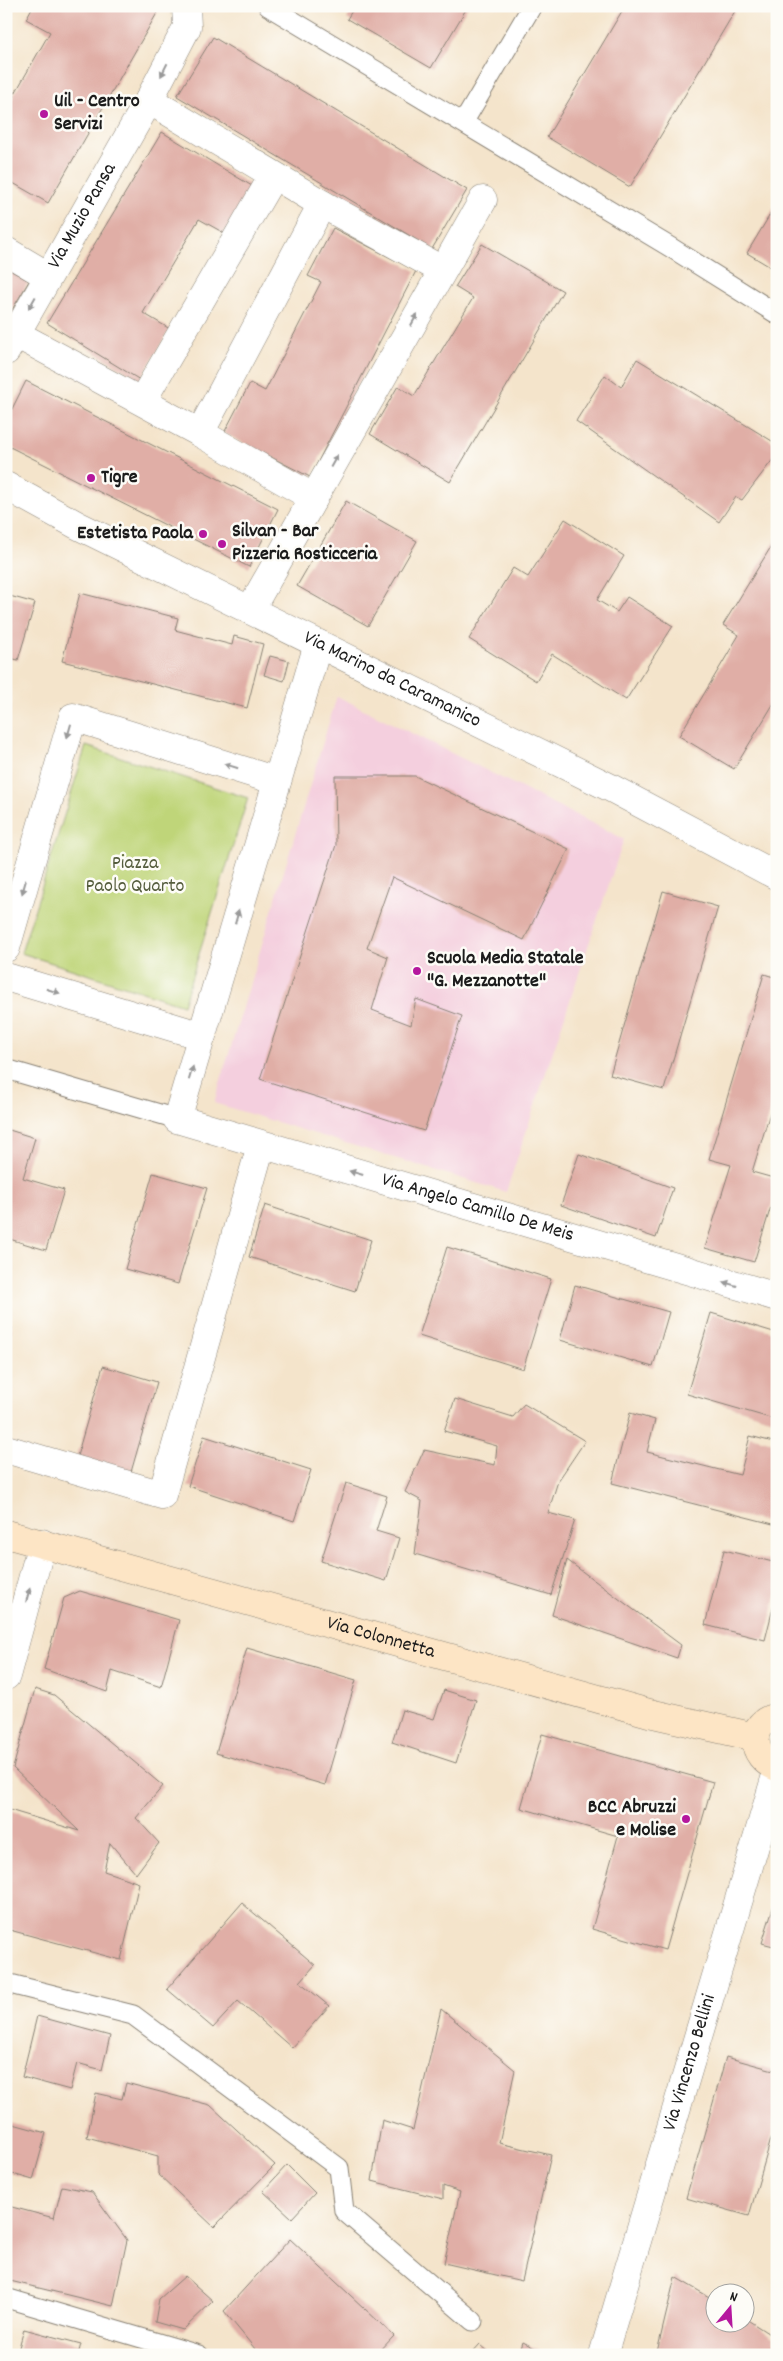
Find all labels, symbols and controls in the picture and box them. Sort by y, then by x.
one-way arrow [160,63,168,78]
place label: Uil - Centro Servizi [54,88,140,139]
marker: Uil - Centro Servizi [38,108,50,120]
street label: Via Muzio Pansa [41,158,124,275]
one-way arrow [28,296,37,310]
one-way arrow [410,313,419,327]
one-way arrow [330,455,339,468]
place label: Tigre [101,464,138,492]
marker: Tigre [85,472,97,484]
place label: Silvan - Bar Pizzeria Rosticceria [232,518,378,569]
place label: Estetista Paola [77,520,194,548]
marker: Estetista Paola [197,528,209,540]
marker: Silvan - Bar Pizzeria Rosticceria [216,538,228,550]
street label: Via Marino da Caramanico [298,625,485,736]
one-way arrow [64,723,72,738]
one-way arrow [223,762,238,770]
park label: Piazza Paolo Quarto [86,850,185,901]
one-way arrow [19,879,27,894]
one-way arrow [234,909,242,924]
place label: Scuola Media Statale "G. Mezzanotte" [427,945,584,996]
marker: Scuola Media Statale "G. Mezzanotte" [411,965,423,977]
one-way arrow [46,987,61,995]
one-way arrow [188,1065,196,1080]
street label: Via Angelo Camillo De Meis [378,1166,577,1250]
one-way arrow [348,1168,363,1176]
one-way arrow [722,1279,737,1287]
one-way arrow [24,1587,32,1602]
street label: Via Colonnetta [323,1610,439,1667]
place label: BCC Abruzzi e Molise [588,1794,676,1845]
marker: BCC Abruzzi e Molise [680,1813,692,1825]
street label: Via Vincenzo Bellini [657,1991,724,2135]
north arrow [706,2284,756,2334]
text: N [727,2287,740,2308]

